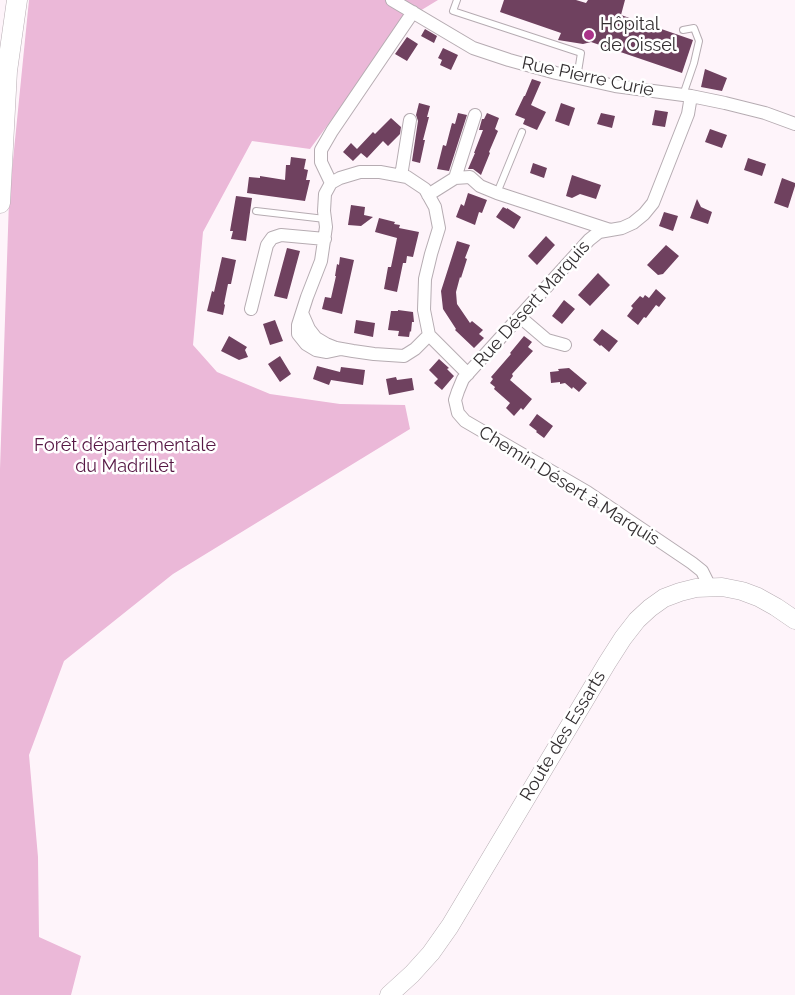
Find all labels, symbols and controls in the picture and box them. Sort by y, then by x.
place label: Hôpital de Oissel [600,14,677,56]
marker: Hôpital de Oissel [582,28,596,42]
street label: Rue Pierre Curie [520,52,656,102]
street label: Rue Désert Marquis [469,236,595,372]
street label: Chemin Désert à Marquis [475,421,663,551]
park label: Forêt départementale du Madrillet [34,435,216,478]
street label: Route des Essarts [516,667,610,805]

